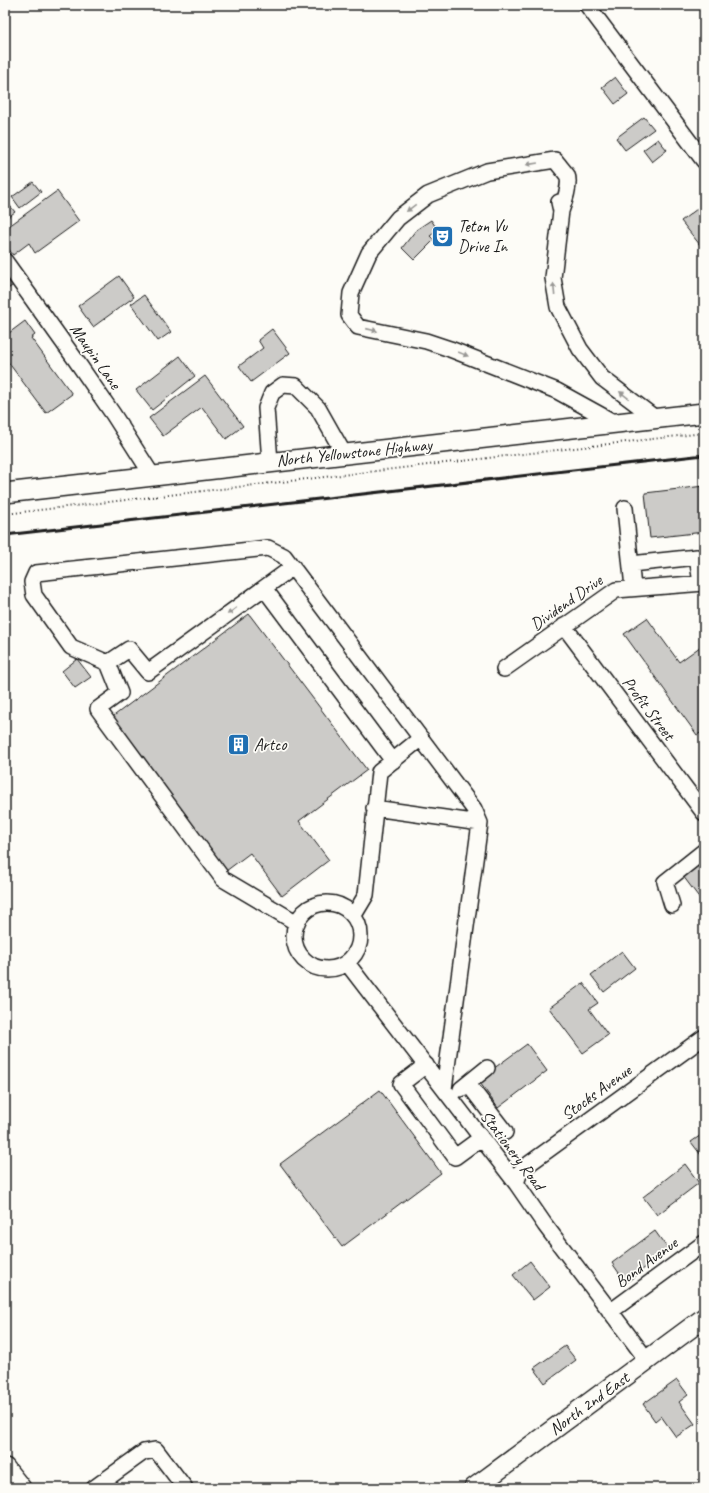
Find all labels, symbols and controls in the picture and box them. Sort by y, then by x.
one-way arrow [525,161,538,167]
one-way arrow [406,204,417,212]
place label: Teton Vu Drive In [458,216,509,257]
theatre icon: Teton Vu Drive In [429,223,455,249]
one-way arrow [551,283,557,295]
street label: Maupin Lane [65,319,127,394]
one-way arrow [366,328,378,334]
one-way arrow [458,351,469,357]
one-way arrow [619,391,629,399]
street label: North Yellowstone Highway [275,434,434,471]
street label: Dividend Drive [526,569,608,635]
one-way arrow [227,607,238,615]
street label: Profit Street [618,672,681,746]
building icon: Artco [226,731,252,757]
place label: Artco [254,734,287,755]
street label: Stocks Avenue [557,1059,637,1125]
street label: Stationery Road [476,1106,551,1196]
street label: Bond Avenue [611,1232,683,1292]
street label: North 2nd East [545,1366,635,1439]

